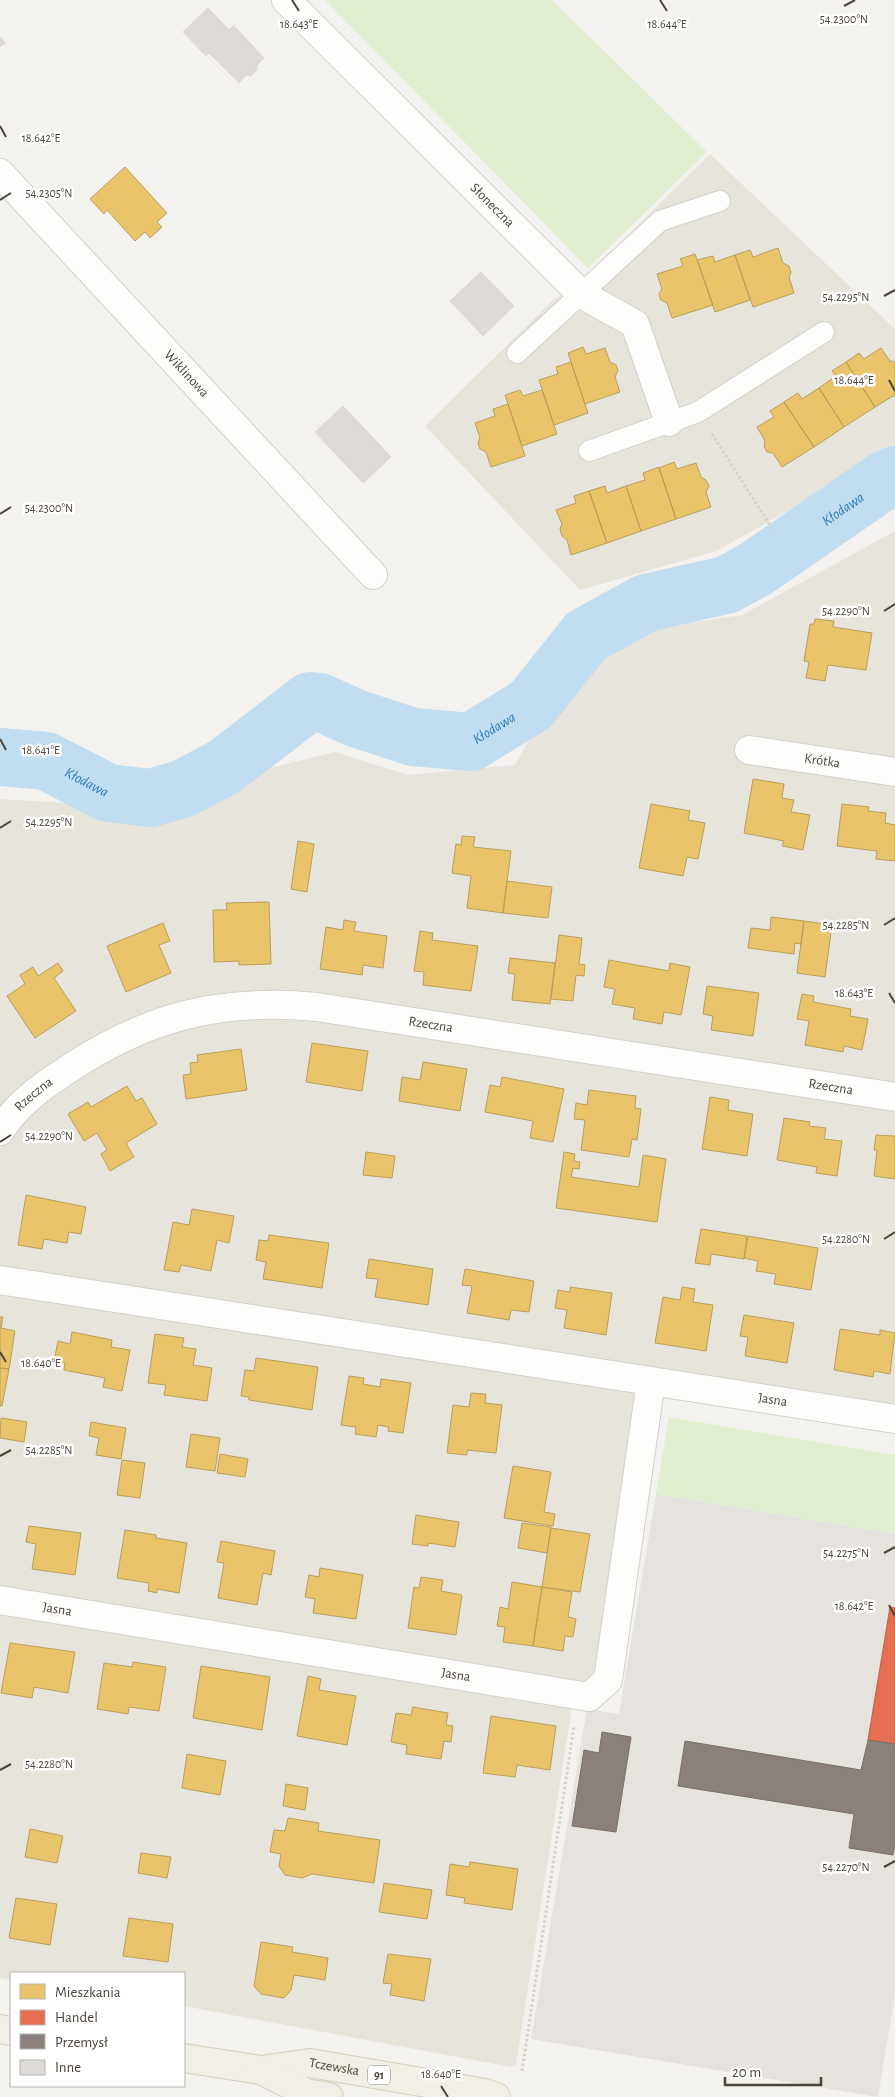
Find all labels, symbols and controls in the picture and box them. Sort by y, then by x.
text: 54.2300°N [820,13,868,25]
text: 18.643°E [280,18,318,30]
text: 18.644°E [647,18,687,30]
text: 18.642°E [22,132,61,144]
street label: Słoneczna [467,181,517,230]
text: 54.2305°N [25,187,73,199]
text: 54.2295°N [823,291,869,303]
street label: Wiklinowa [161,348,212,401]
text: 18.644°E [834,374,874,386]
water label: Kłodawa [819,489,867,528]
text: 54.2300°N [25,502,73,514]
text: 54.2290°N [822,605,870,617]
water label: Kłodawa [470,709,518,747]
text: 18.641°E [22,744,60,756]
street label: Krótka [803,751,842,771]
water label: Kłodawa [62,765,111,800]
text: 54.2295°N [26,816,72,828]
text: 54.2285°N [823,919,869,931]
text: 18.643°E [835,987,873,999]
street label: Rzeczna [407,1014,454,1035]
street label: Rzeczna [12,1075,56,1114]
street label: Rzeczna [808,1077,855,1097]
text: 54.2290°N [25,1130,73,1142]
text: 54.2280°N [822,1233,870,1245]
text: 18.640°E [21,1357,61,1369]
street label: Jasna [757,1391,789,1409]
text: 54.2285°N [26,1444,72,1456]
text: 54.2275°N [823,1547,869,1559]
street label: Jasna [42,1600,73,1619]
text: 18.642°E [835,1600,874,1612]
street label: Jasna [440,1666,472,1684]
text: 54.2280°N [25,1758,73,1770]
text: 54.2270°N [822,1861,870,1873]
legend [10,1972,185,2087]
text: Mieszkania [55,1985,121,2000]
text: Handel [55,2010,98,2025]
text: Przemysł [55,2035,108,2050]
scale bar [725,2054,821,2086]
street label: Tczewska [308,2056,361,2078]
text: Inne [55,2060,81,2075]
text: 20 m [732,2065,761,2080]
road number: 91 [368,2066,390,2084]
text: 18.640°E [421,2068,461,2080]

